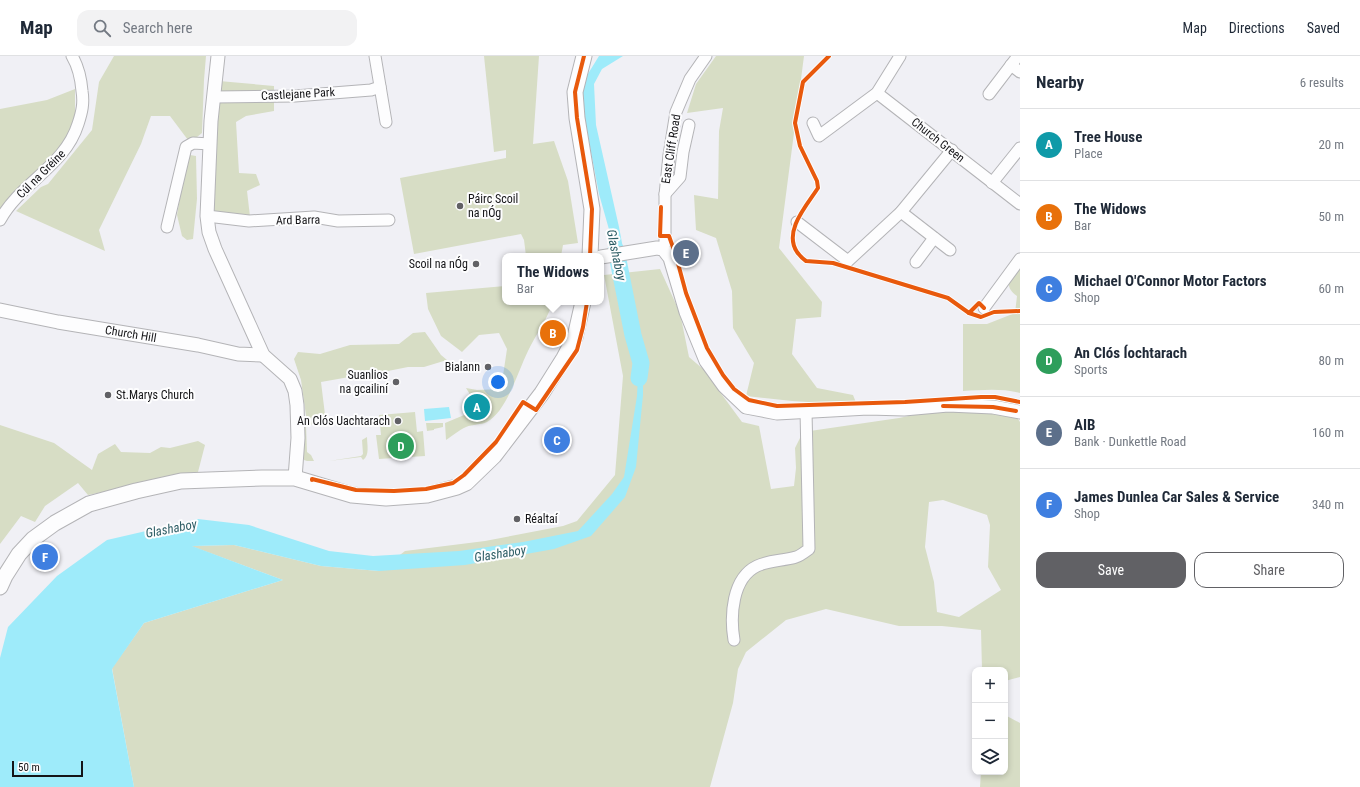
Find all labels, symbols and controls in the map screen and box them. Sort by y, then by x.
search box [77,10,357,46]
text: Map [20,16,53,39]
icon: search [91,17,113,39]
text: Search here [123,19,193,37]
text: Map [1183,20,1207,36]
text: Directions [1229,20,1285,36]
text: Saved [1307,20,1340,36]
text: Nearby [1036,72,1084,92]
text: 6 results [1300,75,1344,90]
street label: Castlejane Park [261,85,336,103]
street label: East Cliff Road [659,113,683,185]
street label: Church Green [909,115,968,165]
text: Tree House [1074,128,1142,146]
text: A [1045,137,1053,152]
text: 20 m [1318,137,1344,152]
text: Place [1074,146,1103,161]
street label: Cúl na Gréine [14,147,68,201]
place label: Páirc Scoil na nÓg [468,192,518,220]
text: The Widows [1074,200,1146,218]
marker: Páirc Scoil na nÓg [455,201,465,211]
text: B [1045,209,1053,224]
text: 50 m [1318,209,1344,224]
street label: Ard Barra [276,213,321,227]
text: Bar [1074,218,1091,233]
water label: Glashaboy [604,228,629,283]
pin: E [673,238,699,268]
popup [502,253,604,305]
place label: Scoil na nÓg [409,256,468,271]
marker: Scoil na nÓg [471,259,481,269]
text: The Widows [517,263,589,281]
text: Michael O'Connor Motor Factors [1074,272,1267,290]
text: Bar [517,281,534,296]
text: C [1045,281,1053,296]
text: 60 m [1318,281,1344,296]
text: Shop [1074,290,1100,305]
pin: B [540,318,566,348]
street label: Church Hill [104,323,158,345]
text: An Clós Íochtarach [1074,344,1187,362]
text: D [1045,353,1053,368]
text: 80 m [1318,353,1344,368]
place label: Bialann [445,360,480,374]
marker: Bialann [483,362,493,372]
text: Sports [1074,362,1108,377]
place label: Suanlios na gcailiní [340,368,389,396]
your location [488,372,508,392]
marker: Suanlios na gcailiní [391,377,401,387]
place label: St.Marys Church [116,388,194,402]
marker: St.Marys Church [103,390,113,400]
pin: A [464,392,490,422]
place label: An Clós Uachtarach [297,414,390,428]
marker: An Clós Uachtarach [393,416,403,426]
text: AIB [1074,416,1095,434]
pin: C [544,425,570,455]
text: E [1046,425,1052,440]
text: 160 m [1312,425,1344,440]
pin: D [388,431,414,461]
text: Bank · Dunkettle Road [1074,434,1186,449]
text: James Dunlea Car Sales & Service [1074,488,1279,506]
text: F [1046,497,1052,512]
text: 340 m [1312,497,1344,512]
text: Shop [1074,506,1100,521]
place label: Réaltaí [525,512,559,526]
marker: Réaltaí [512,514,522,524]
water label: Glashaboy [144,516,199,541]
pin: F [32,542,58,572]
water label: Glashaboy [473,542,528,565]
button: Save [1036,552,1186,588]
button: Share [1194,552,1344,588]
map controls [972,667,1008,775]
button: + [972,667,1008,703]
button: − [972,703,1008,739]
button: layers [972,739,1008,775]
scale bar [12,759,83,778]
text: 50 m [18,761,40,774]

